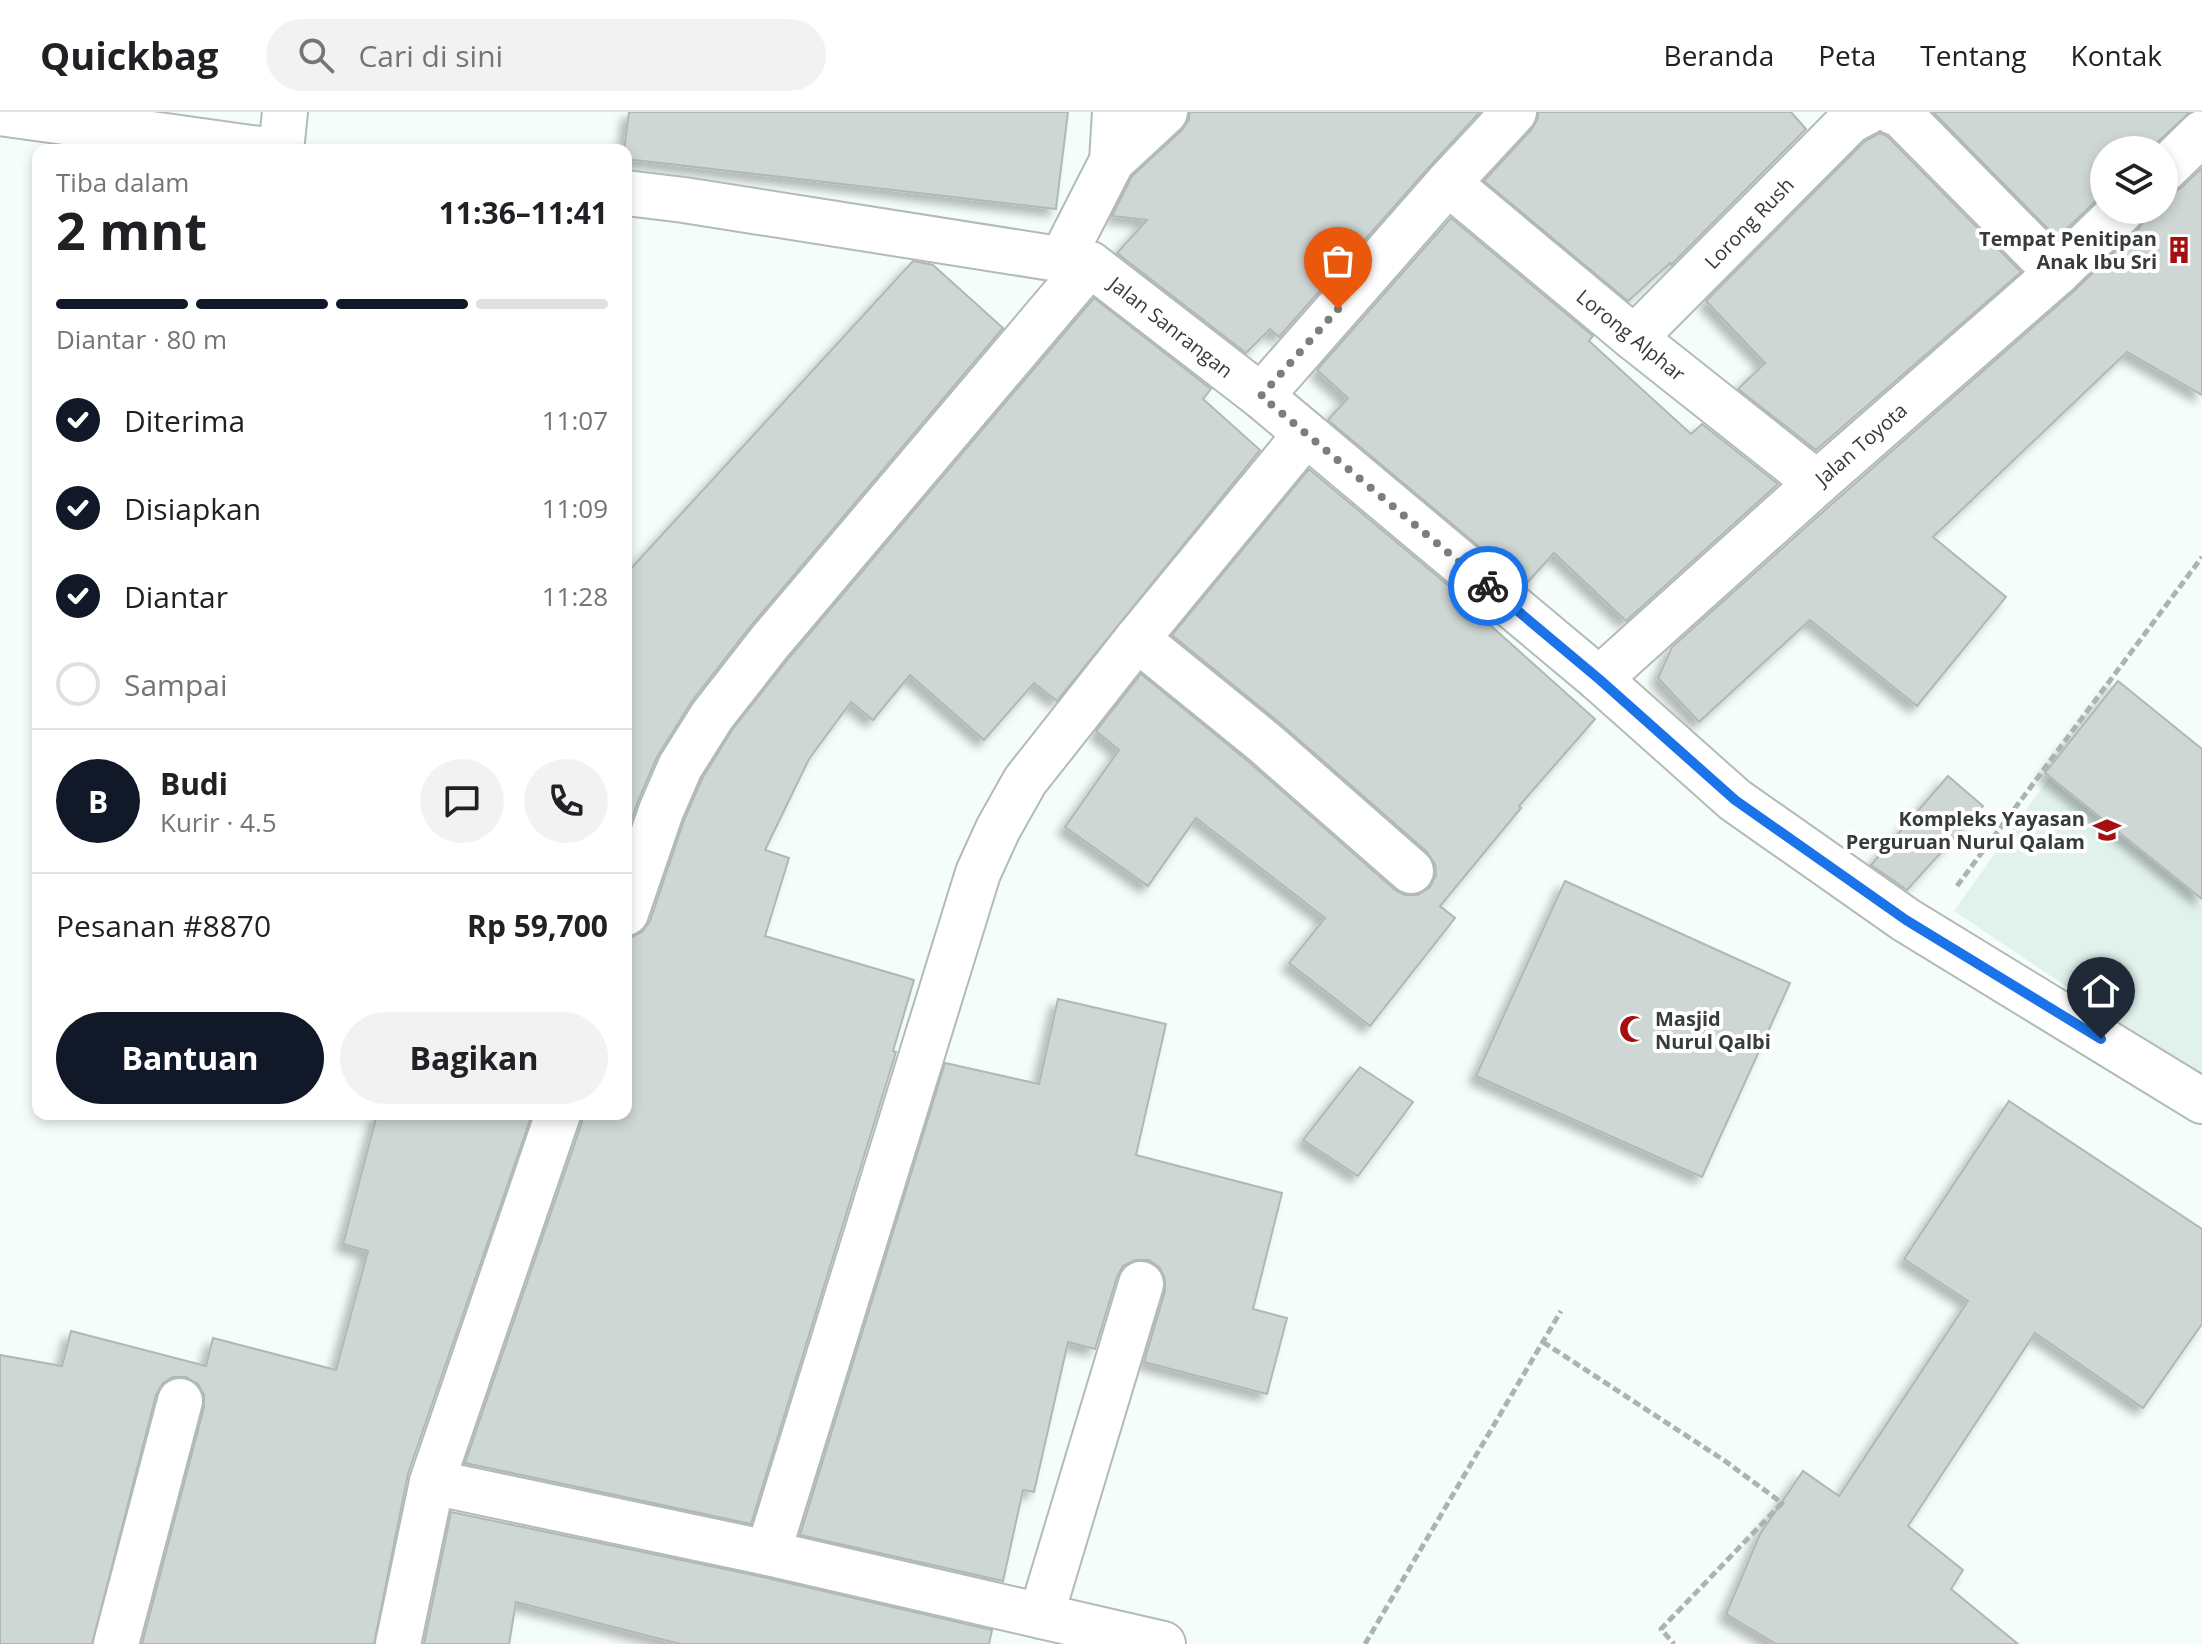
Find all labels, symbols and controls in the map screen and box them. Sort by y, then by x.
search box [266,19,826,91]
text: Quickbag [40,29,218,81]
icon: search [294,33,338,77]
text: Cari di sini [358,35,503,76]
text: Beranda [1664,36,1774,74]
text: Peta [1818,36,1876,74]
text: Tentang [1920,36,2027,74]
text: Kontak [2071,36,2162,74]
map controls [2090,136,2178,224]
button: layers [2090,136,2178,224]
text: Tiba dalam [56,164,189,200]
street label: Lorong Rush [1699,171,1799,275]
text: 11:36–11:41 [439,192,608,233]
text: 2 mnt [56,194,207,265]
place label: Tempat Penitipan Anak Ibu Sri [1979,225,2157,275]
pin [1304,227,1372,309]
building icon: Tempat Penitipan Anak Ibu Sri [2164,235,2194,265]
icon: bag [1316,239,1360,283]
street label: Jalan Sanrangan [1102,269,1239,384]
street label: Lorong Alphar [1571,283,1691,387]
text: Diantar · 80 m [56,321,227,357]
street label: Jalan Toyota [1808,397,1913,493]
icon: check [56,398,100,442]
text: Diterima [124,400,245,441]
text: 11:07 [542,402,608,438]
icon: check [56,486,100,530]
text: Disiapkan [124,488,261,529]
text: 11:09 [542,490,608,526]
courier [1448,546,1528,626]
icon: bike [1466,564,1510,608]
icon: check [56,574,100,618]
text: Diantar [124,576,228,617]
text: 11:28 [542,578,608,614]
text: Sampai [124,664,228,705]
button: chat [420,759,504,843]
button: phone [524,759,608,843]
text: Budi [160,763,228,804]
text: B [88,781,108,822]
text: Kurir · 4.5 [160,804,277,840]
place label: Kompleks Yayasan Perguruan Nurul Qalam [1846,805,2085,855]
school or university icon: Kompleks Yayasan Perguruan Nurul Qalam [2092,815,2122,845]
text: Pesanan #8870 [56,905,271,946]
text: Rp 59,700 [467,905,608,946]
pin [2067,957,2135,1039]
icon: home [2079,969,2123,1013]
place label: Masjid Nurul Qalbi [1655,1005,1771,1055]
button: Bantuan [56,1012,324,1104]
button: Bagikan [340,1012,608,1104]
mosque icon: Masjid Nurul Qalbi [1618,1014,1648,1044]

